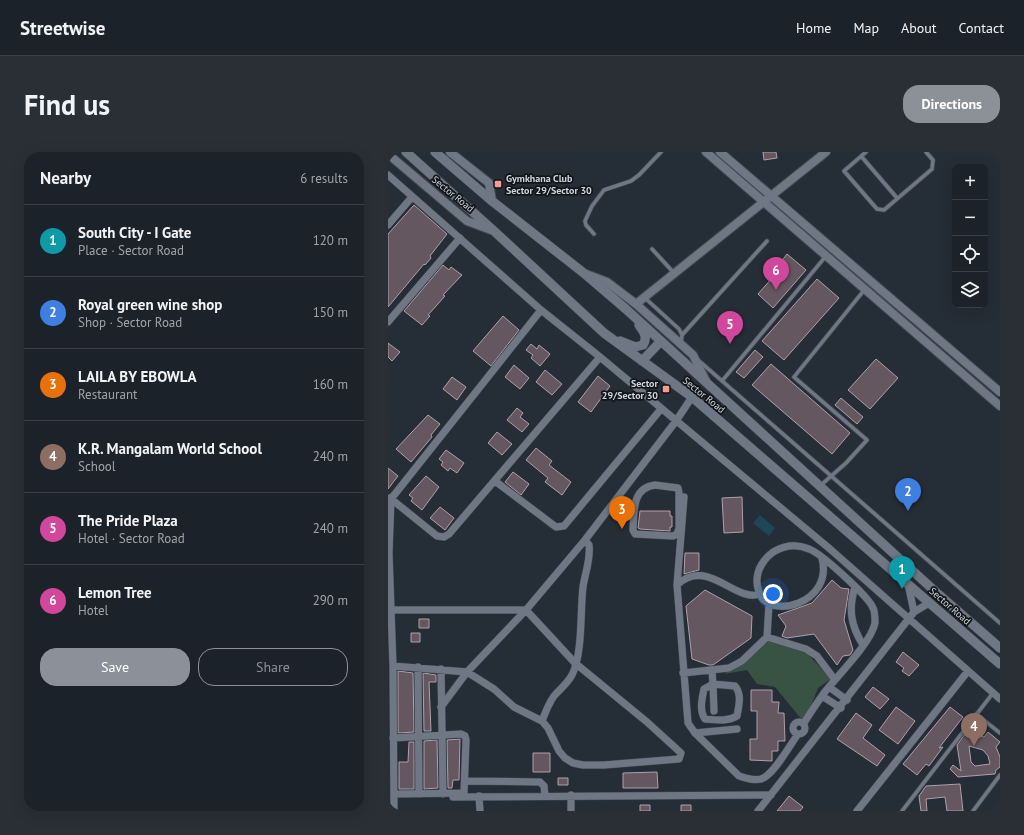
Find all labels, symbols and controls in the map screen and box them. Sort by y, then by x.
text: Streetwise [20,16,105,40]
text: Home [796,19,831,37]
text: Map [853,19,879,37]
text: About [901,19,937,37]
text: Contact [959,19,1004,37]
button: Directions [903,85,1000,123]
text: Find us [24,86,110,123]
map controls [952,164,988,308]
button: + [952,164,988,200]
text: Nearby [40,167,91,189]
text: 6 results [300,170,348,187]
place label: Gymkhana Club Sector 29/Sector 30 [506,172,592,197]
street label: Sector Road [429,173,477,215]
marker: Gymkhana Club Sector 29/Sector 30 [493,179,503,189]
button: − [952,200,988,236]
text: South City - I Gate [78,223,191,242]
text: 1 [49,232,57,249]
text: 120 m [313,232,348,249]
button: locate [952,236,988,272]
text: Place · Sector Road [78,242,184,259]
pin: 6 [763,257,789,290]
button: layers [952,272,988,308]
text: Royal green wine shop [78,295,222,314]
text: 2 [49,304,57,321]
text: 150 m [313,304,348,321]
pin: 5 [717,311,743,344]
text: Shop · Sector Road [78,314,182,331]
text: LAILA BY EBOWLA [78,367,197,386]
street label: Sector Road [680,374,728,416]
text: 3 [49,376,57,393]
text: 160 m [313,376,348,393]
place label: Sector 29/Sector 30 [602,377,658,402]
marker: Sector 29/Sector 30 [661,384,671,394]
text: Restaurant [78,386,137,403]
text: K.R. Mangalam World School [78,439,262,458]
text: 4 [49,448,57,465]
text: 240 m [313,448,348,465]
text: School [78,458,116,475]
pin: 2 [895,478,921,511]
pin: 3 [609,496,635,529]
text: The Pride Plaza [78,511,178,530]
text: 5 [49,520,57,537]
text: 240 m [313,520,348,537]
text: Hotel · Sector Road [78,530,185,547]
pin: 1 [889,556,915,589]
text: Lemon Tree [78,583,152,602]
your location [763,584,783,604]
street label: Sector Road [927,584,973,628]
text: 6 [49,592,57,609]
text: 290 m [313,592,348,609]
text: Hotel [78,602,108,619]
button: Save [40,648,190,686]
button: Share [198,648,348,686]
pin: 4 [961,713,987,746]

